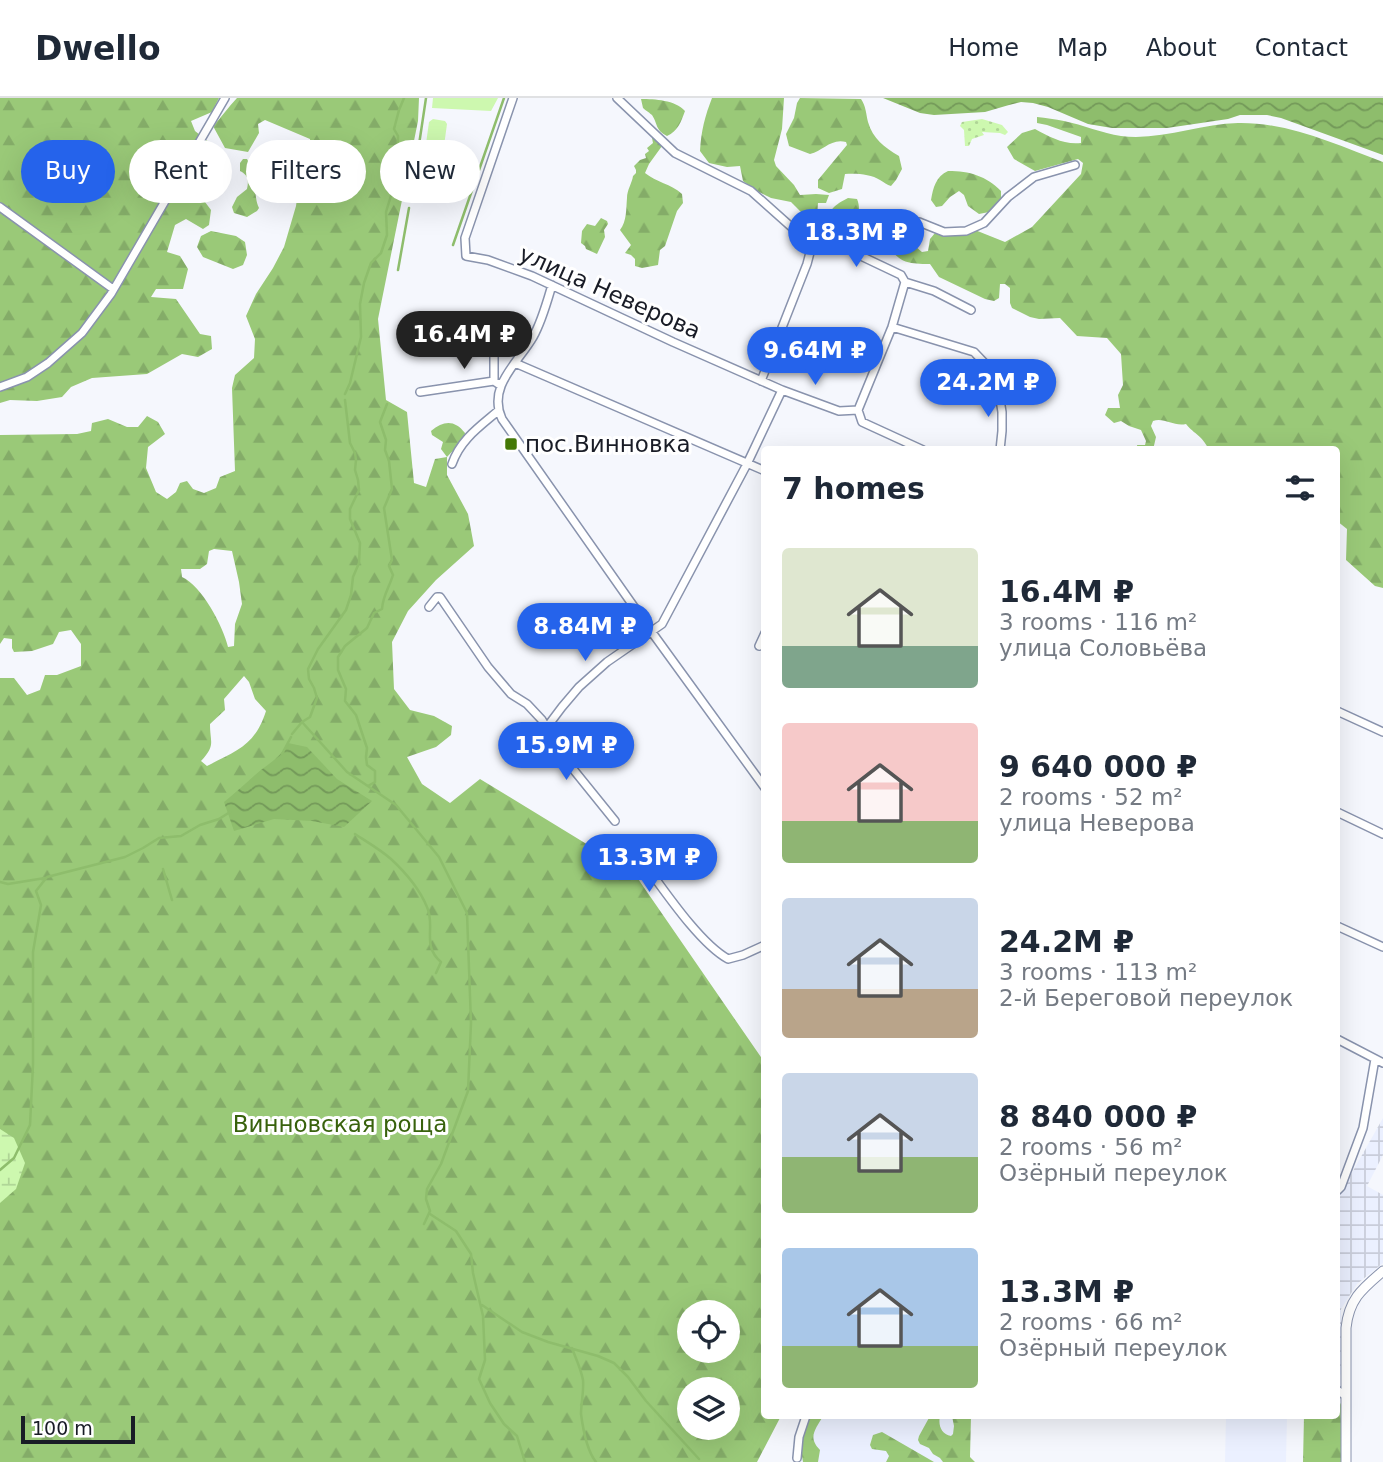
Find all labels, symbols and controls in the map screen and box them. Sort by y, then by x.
text: Dwello [35,29,161,68]
text: Home [948,34,1019,62]
text: Map [1057,34,1108,62]
text: About [1146,34,1217,62]
text: Contact [1255,34,1348,62]
chip: Buy [21,140,115,203]
chip: Rent [129,140,232,203]
chip: Filters [246,140,366,203]
chip: New [380,140,480,203]
pin: 18.3M ₽ [791,209,921,269]
text: 18.3M ₽ [804,219,908,245]
street label: улица Неверова [515,240,705,344]
pin: 16.4M ₽ [399,312,529,371]
text: 16.4M ₽ [412,321,516,347]
pin: 9.64M ₽ [750,328,880,387]
text: 9.64M ₽ [763,337,867,363]
pin: 24.2M ₽ [923,360,1053,419]
text: 24.2M ₽ [936,369,1040,395]
place label: пос.Винновка [525,431,690,457]
marker: пос.Винновка [503,436,519,452]
icon: filters [1281,469,1319,507]
text: 7 homes [782,471,925,506]
text: 16.4M ₽ [999,574,1134,609]
icon: home [838,576,922,660]
pin: 8.84M ₽ [520,603,650,663]
text: 3 rooms · 116 m² [999,609,1197,635]
text: 8.84M ₽ [533,613,637,639]
text: улица Соловьёва [999,635,1207,661]
pin: 15.9M ₽ [501,722,631,782]
text: 15.9M ₽ [514,732,618,758]
text: 9 640 000 ₽ [999,749,1197,784]
icon: home [838,751,922,835]
text: 2 rooms · 52 m² [999,784,1183,810]
text: улица Неверова [999,810,1195,836]
pin: 13.3M ₽ [584,834,714,894]
text: 13.3M ₽ [597,844,701,870]
text: 24.2M ₽ [999,924,1134,959]
icon: home [838,926,922,1010]
text: 3 rooms · 113 m² [999,959,1197,985]
text: 2-й Береговой переулок [999,985,1293,1011]
text: 8 840 000 ₽ [999,1099,1197,1134]
icon: home [838,1101,922,1185]
park label: Винновская роща [233,1111,447,1137]
text: 2 rooms · 56 m² [999,1134,1183,1160]
text: Озёрный переулок [999,1160,1228,1186]
text: 13.3M ₽ [999,1274,1134,1309]
icon: home [838,1276,922,1360]
map controls [677,1300,740,1440]
button: locate [677,1300,740,1363]
text: 2 rooms · 66 m² [999,1309,1183,1335]
text: Озёрный переулок [999,1335,1228,1361]
button: layers [677,1377,740,1440]
scale bar [21,1413,135,1445]
text: 100 m [32,1417,93,1439]

